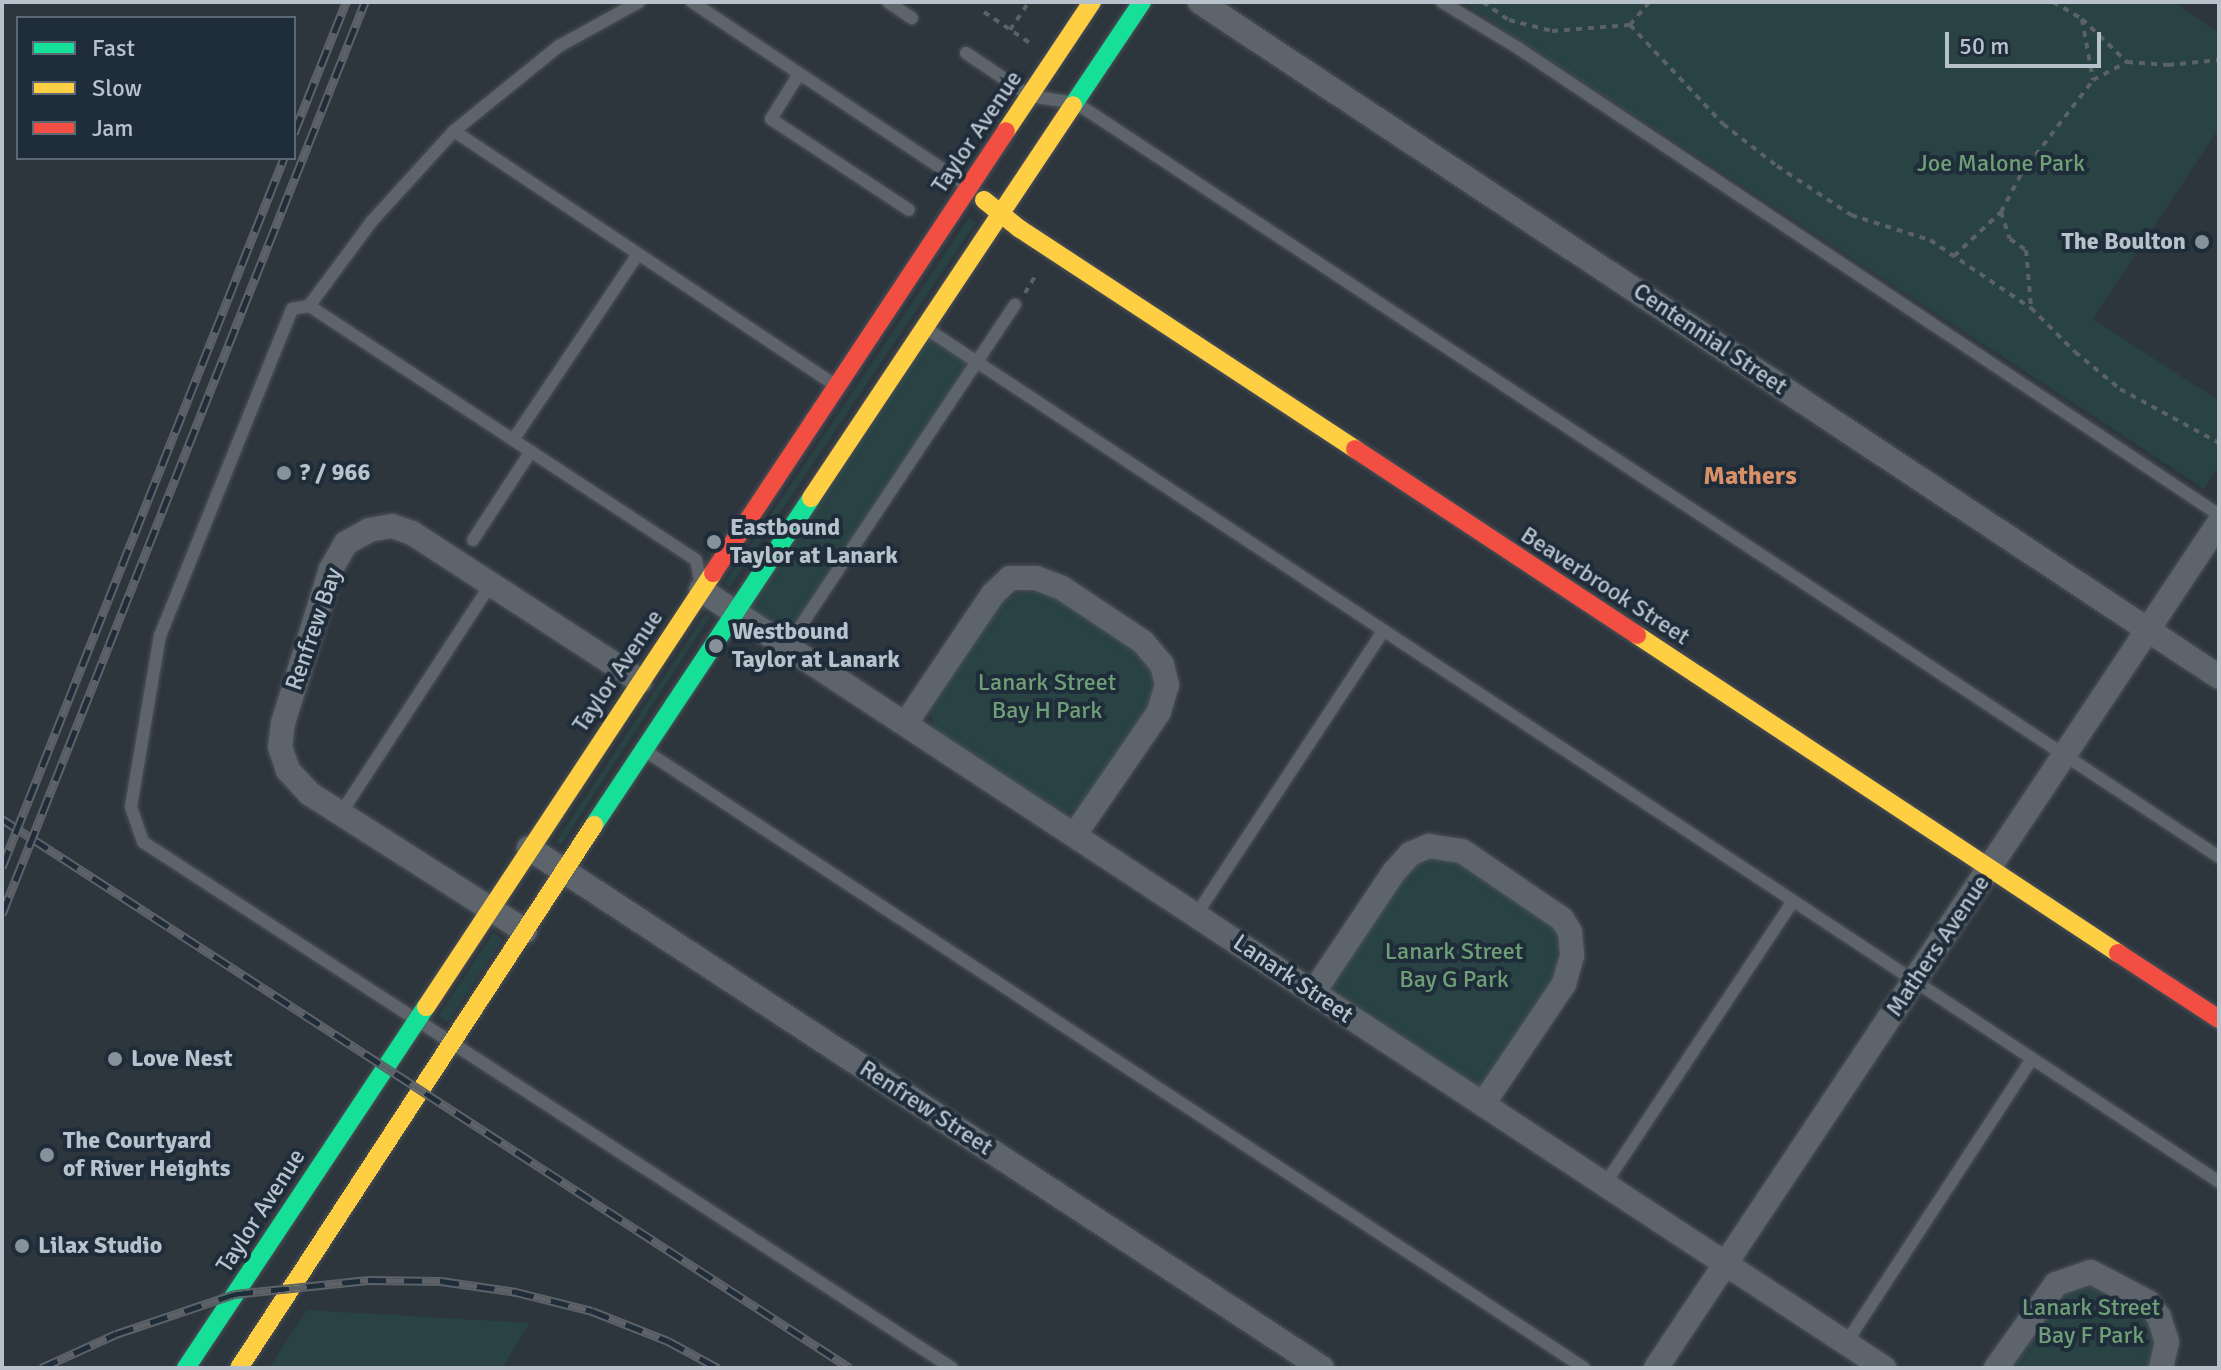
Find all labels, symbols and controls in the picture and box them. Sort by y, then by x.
legend [16,16,296,160]
scale bar [1949,16,2105,66]
text: 50 m [1959,31,2009,61]
text: Fast [92,33,135,63]
street label: Taylor Avenue [925,65,1029,199]
text: Slow [92,73,142,103]
text: Jam [92,113,133,143]
park label: Joe Malone Park [1917,150,2085,178]
place label: The Boulton [2061,228,2186,256]
marker: The Boulton [2193,233,2211,251]
street label: Centennial Street [1628,277,1792,401]
place label: ? / 966 [300,459,370,487]
district label: Mathers [1703,461,1797,493]
marker: ? / 966 [275,464,293,482]
place label: Eastbound Taylor at Lanark [730,514,898,570]
street label: Beaverbrook Street [1515,521,1695,651]
marker: Eastbound Taylor at Lanark [705,533,723,551]
street label: Renfrew Bay [280,564,348,694]
street label: Taylor Avenue [566,604,670,738]
place label: Westbound Taylor at Lanark [732,618,900,674]
marker: Westbound Taylor at Lanark [707,637,725,655]
park label: Lanark Street Bay H Park [978,669,1116,725]
street label: Mathers Avenue [1880,870,1996,1022]
street label: Lanark Street [1228,928,1358,1030]
park label: Lanark Street Bay G Park [1385,938,1523,994]
place label: Love Nest [131,1045,232,1073]
marker: Love Nest [106,1050,124,1068]
street label: Renfrew Street [854,1054,998,1162]
place label: The Courtyard of River Heights [63,1127,230,1183]
street label: Taylor Avenue [210,1144,312,1278]
marker: The Courtyard of River Heights [38,1146,56,1164]
place label: Lilax Studio [38,1232,162,1260]
marker: Lilax Studio [13,1237,31,1255]
park label: Lanark Street Bay F Park [2022,1294,2160,1350]

